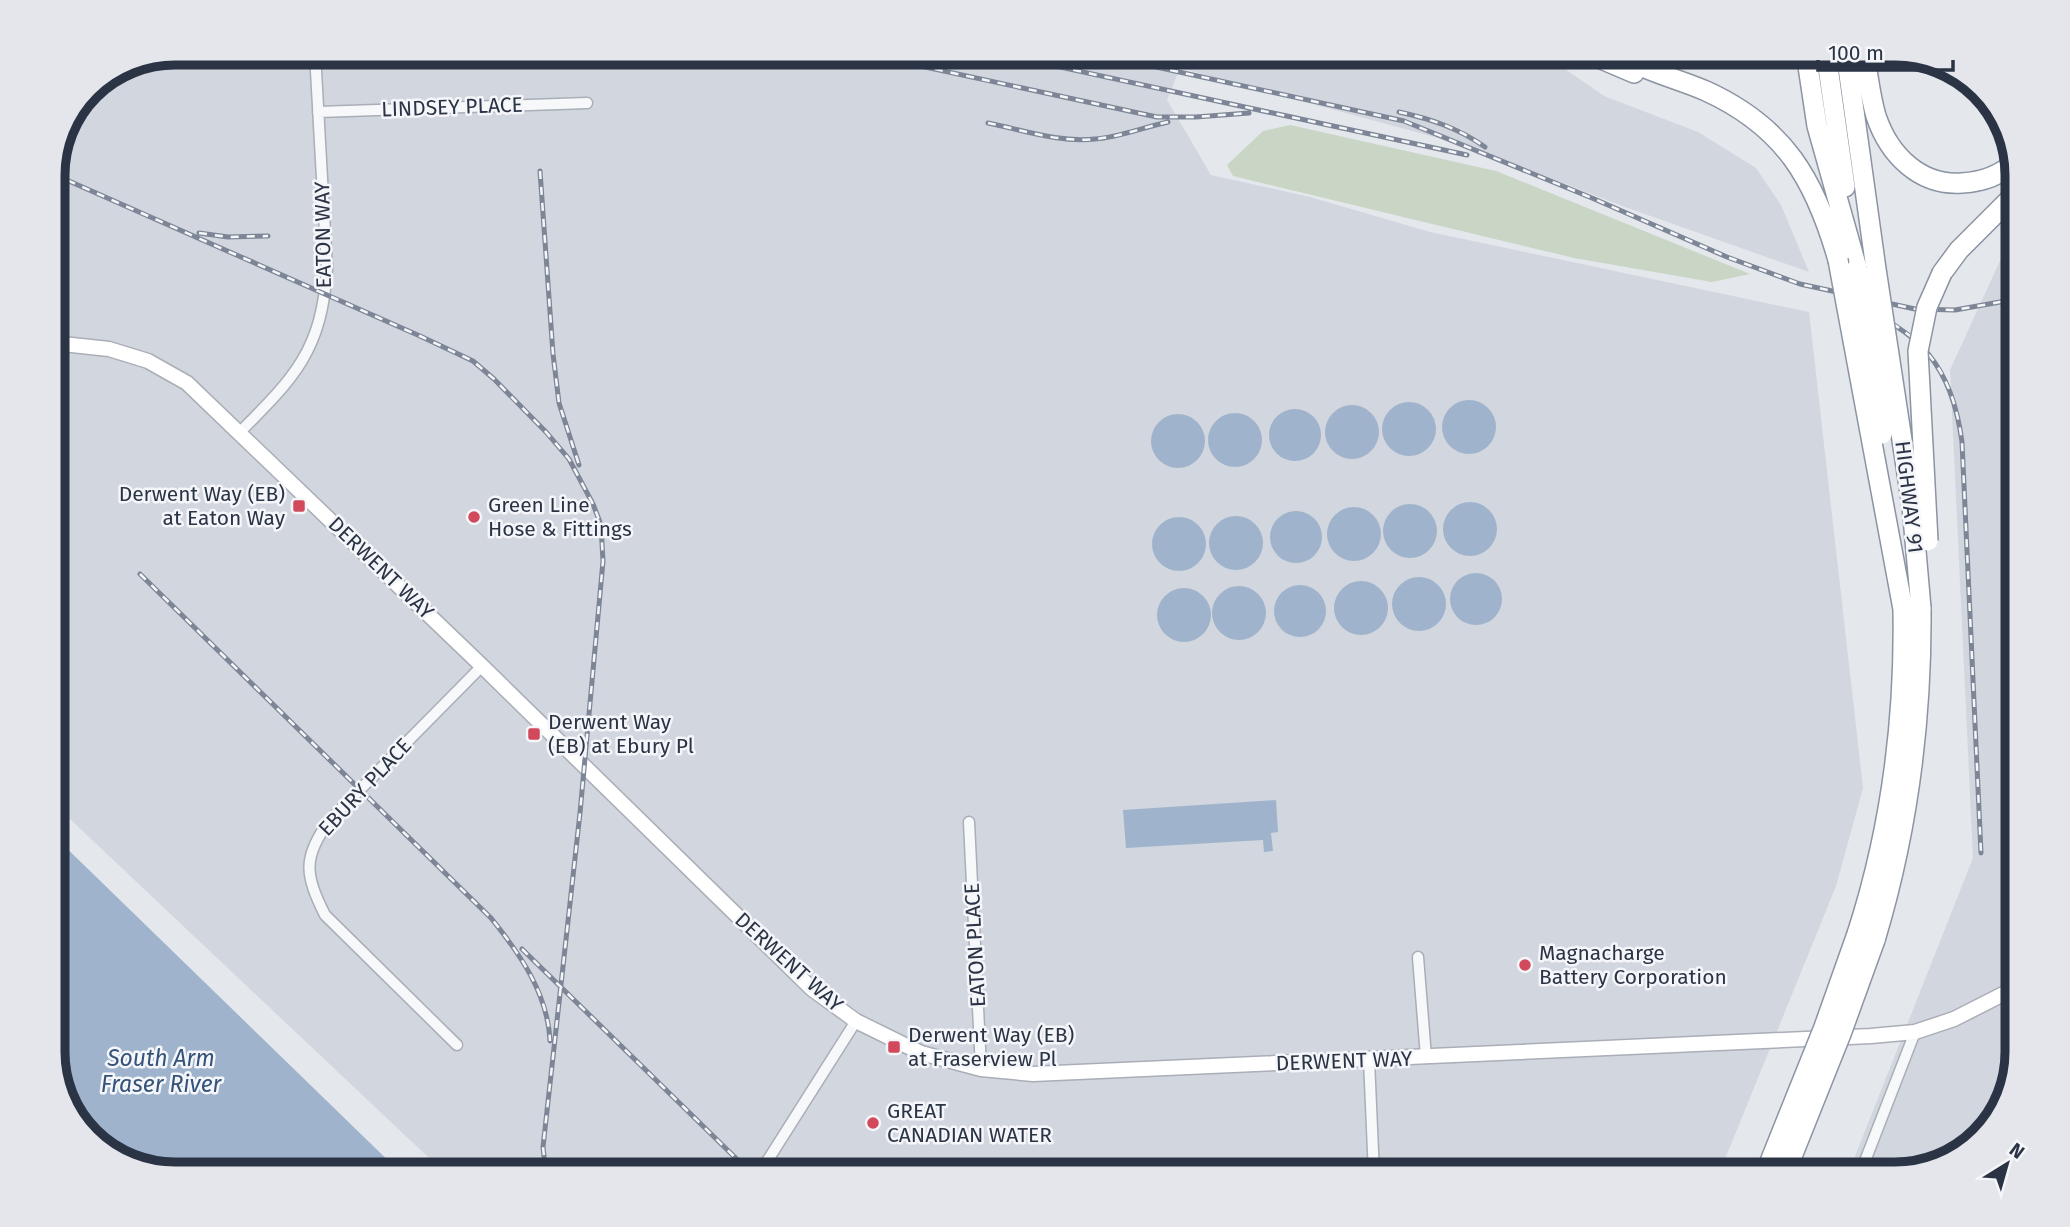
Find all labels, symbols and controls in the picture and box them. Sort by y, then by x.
scale bar [1818,28,1953,72]
text: 100 m [1828,40,1884,66]
street label: LINDSEY PLACE [381,92,523,122]
street label: EATON WAY [309,181,337,289]
street label: HIGHWAY 91 [1889,439,1929,555]
place label: Derwent Way (EB) at Eaton Way [119,481,286,531]
place label: Green Line Hose & Fittings [488,492,632,542]
marker: Derwent Way (EB) at Eaton Way [291,498,307,514]
marker: Green Line Hose & Fittings [466,509,482,525]
street label: DERWENT WAY [323,511,440,625]
place label: Derwent Way (EB) at Ebury Pl [548,709,694,759]
marker: Derwent Way (EB) at Ebury Pl [526,726,542,742]
street label: EBURY PLACE [313,733,417,841]
street label: EATON PLACE [959,882,991,1008]
street label: DERWENT WAY [730,907,849,1018]
place label: Magnacharge Battery Corporation [1539,940,1727,990]
marker: Magnacharge Battery Corporation [1517,957,1533,973]
place label: Derwent Way (EB) at Fraserview Pl [908,1022,1074,1072]
marker: Derwent Way (EB) at Fraserview Pl [886,1039,902,1055]
water label: South Arm Fraser River [101,1044,223,1098]
street label: DERWENT WAY [1275,1046,1413,1076]
place label: GREAT CANADIAN WATER [887,1098,1052,1148]
marker: GREAT CANADIAN WATER [865,1115,881,1131]
north arrow [1972,1129,2042,1199]
text: N [2005,1138,2029,1164]

